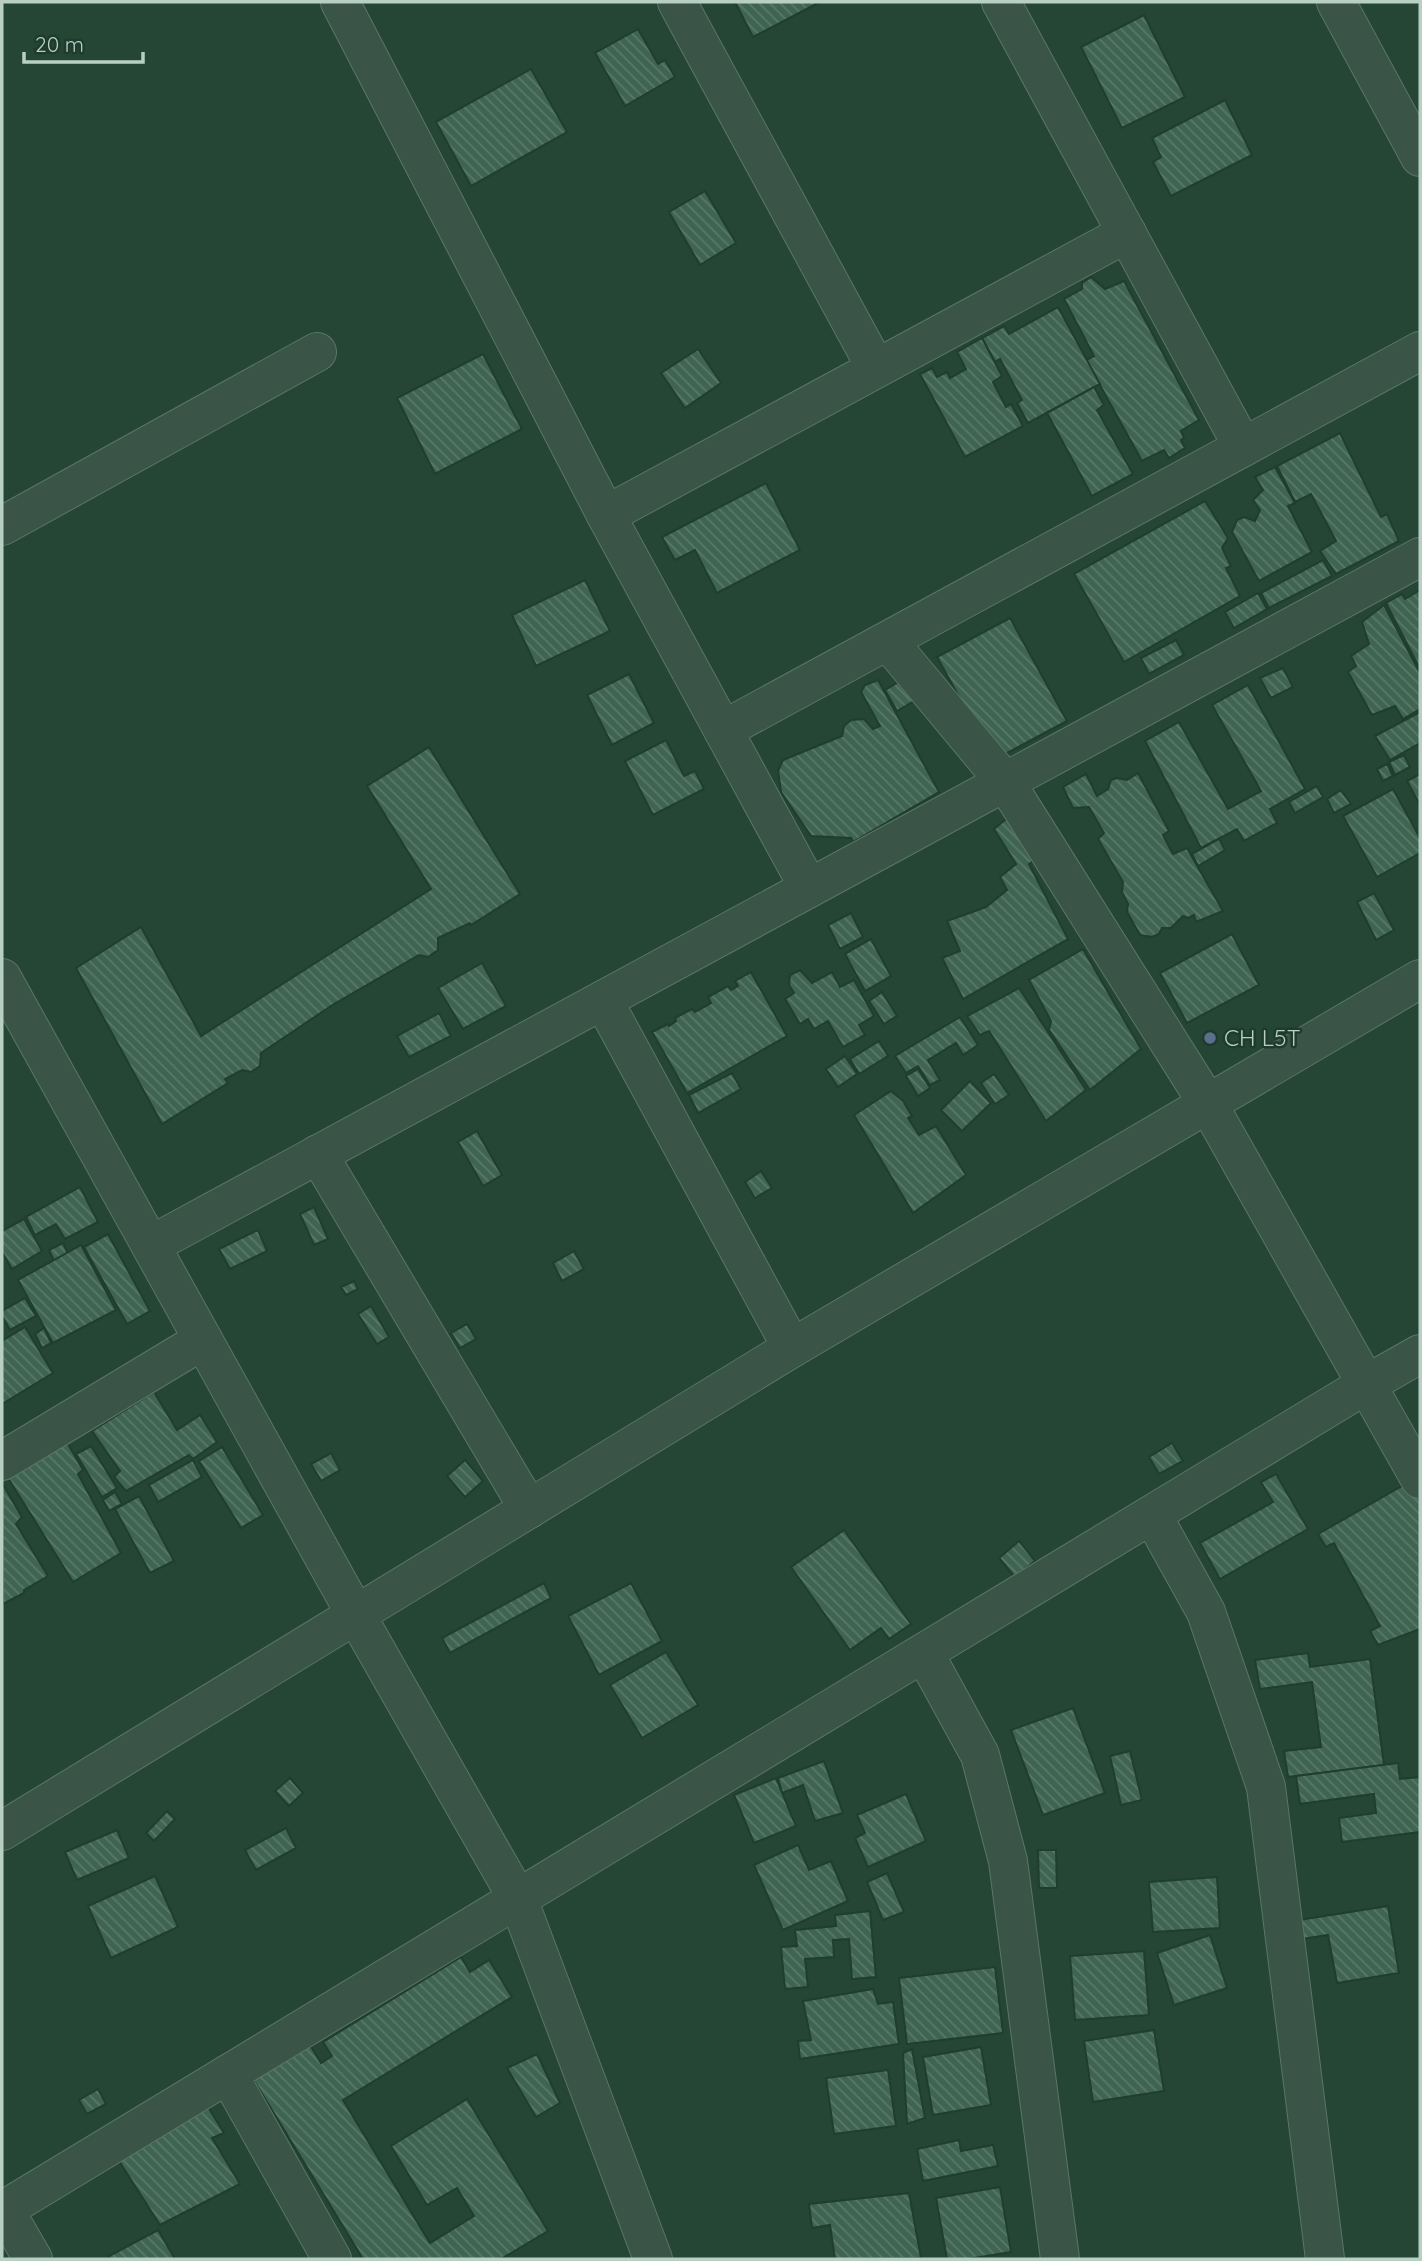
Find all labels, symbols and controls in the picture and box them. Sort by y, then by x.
scale bar [24,21,144,65]
text: 20 m [35,31,84,57]
place label: CH L5T [1224,1023,1301,1052]
marker: CH L5T [1202,1030,1218,1046]

